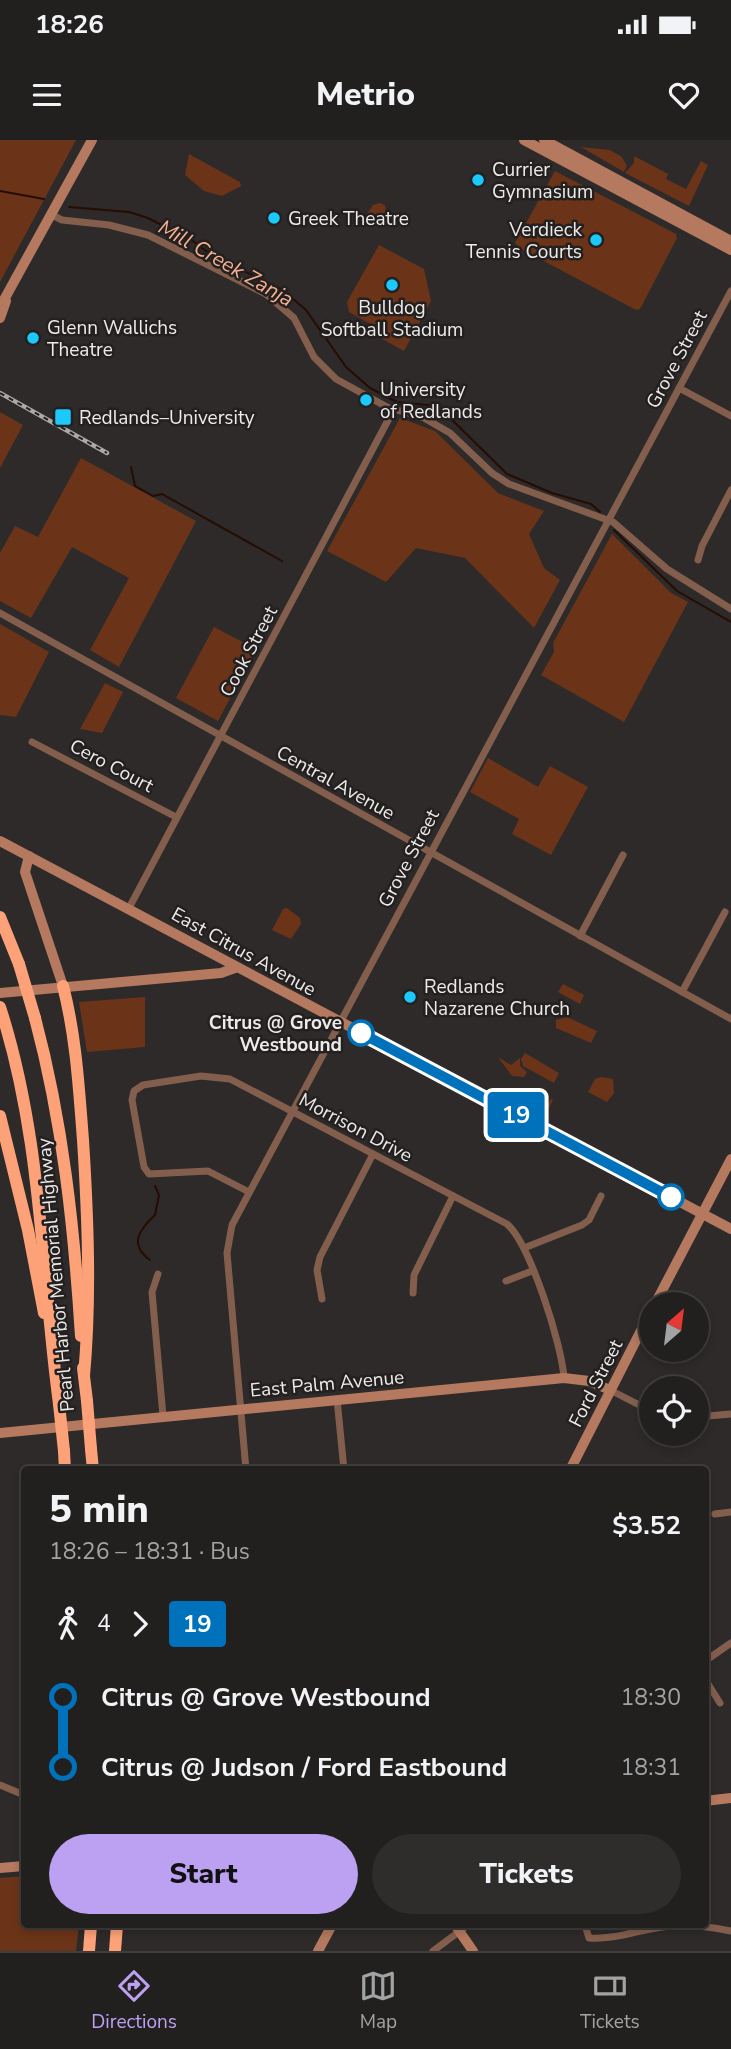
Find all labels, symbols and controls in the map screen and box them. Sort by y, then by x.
text: 18:26 [35,7,104,42]
text: Metrio [316,73,415,116]
icon: menu [28,76,66,114]
icon: heart [665,76,703,114]
place label: Currier Gymnasium [492,157,593,205]
marker: Currier Gymnasium [470,172,486,188]
place label: Greek Theatre [288,206,409,232]
marker: Greek Theatre [266,210,282,226]
water label: Mill Creek Zanja [153,213,299,313]
place label: Verdieck Tennis Courts [465,217,582,265]
marker: Verdieck Tennis Courts [588,232,604,248]
marker: Bulldog Softball Stadium [384,277,400,293]
place label: Bulldog Softball Stadium [321,295,463,343]
street label: Grove Street [640,306,714,413]
place label: Glenn Wallichs Theatre [47,315,177,363]
marker: Glenn Wallichs Theatre [25,330,41,346]
place label: University of Redlands [380,377,482,425]
marker: University of Redlands [358,392,374,408]
place label: Redlands–University [79,405,255,431]
marker: Redlands–University [53,407,73,427]
street label: Cook Street [214,601,284,701]
street label: Cero Court [65,733,158,799]
street label: Central Avenue [272,740,399,826]
street label: Grove Street [372,805,446,912]
street label: East Citrus Avenue [167,901,320,1002]
place label: Redlands Nazarene Church [424,974,570,1022]
marker: Redlands Nazarene Church [402,989,418,1005]
place label: Citrus @ Grove Westbound [209,1010,342,1058]
marker: Citrus @ Grove Westbound [348,1020,374,1046]
street label: Morrison Drive [294,1087,417,1169]
line badge: 19 [484,1092,548,1138]
text: 19 [502,1099,530,1131]
street label: Pearl Harbor Memorial Highway [31,1137,81,1413]
unlabelled marker [658,1184,684,1210]
north arrow [639,1292,709,1362]
map controls [639,1292,709,1446]
street label: Ford Street [563,1335,629,1432]
street label: East Palm Avenue [249,1364,405,1404]
button: locate [639,1376,709,1446]
text: 5 min [49,1484,149,1535]
text: $3.52 [612,1508,681,1543]
text: 18:26 – 18:31 · Bus [49,1536,250,1567]
icon: walk [49,1605,87,1643]
icon: forward [121,1605,159,1643]
text: 4 [97,1608,111,1639]
text: 19 [183,1608,212,1640]
text: Citrus @ Grove Westbound [101,1680,431,1715]
text: 18:30 [621,1682,681,1713]
text: Citrus @ Judson / Ford Eastbound [101,1750,507,1785]
text: 18:31 [621,1752,681,1783]
button: Start [49,1834,358,1914]
button: Tickets [372,1834,681,1914]
tab: Directions [91,1967,177,2035]
tab: Map [359,1967,397,2035]
tab: Tickets [580,1967,640,2035]

